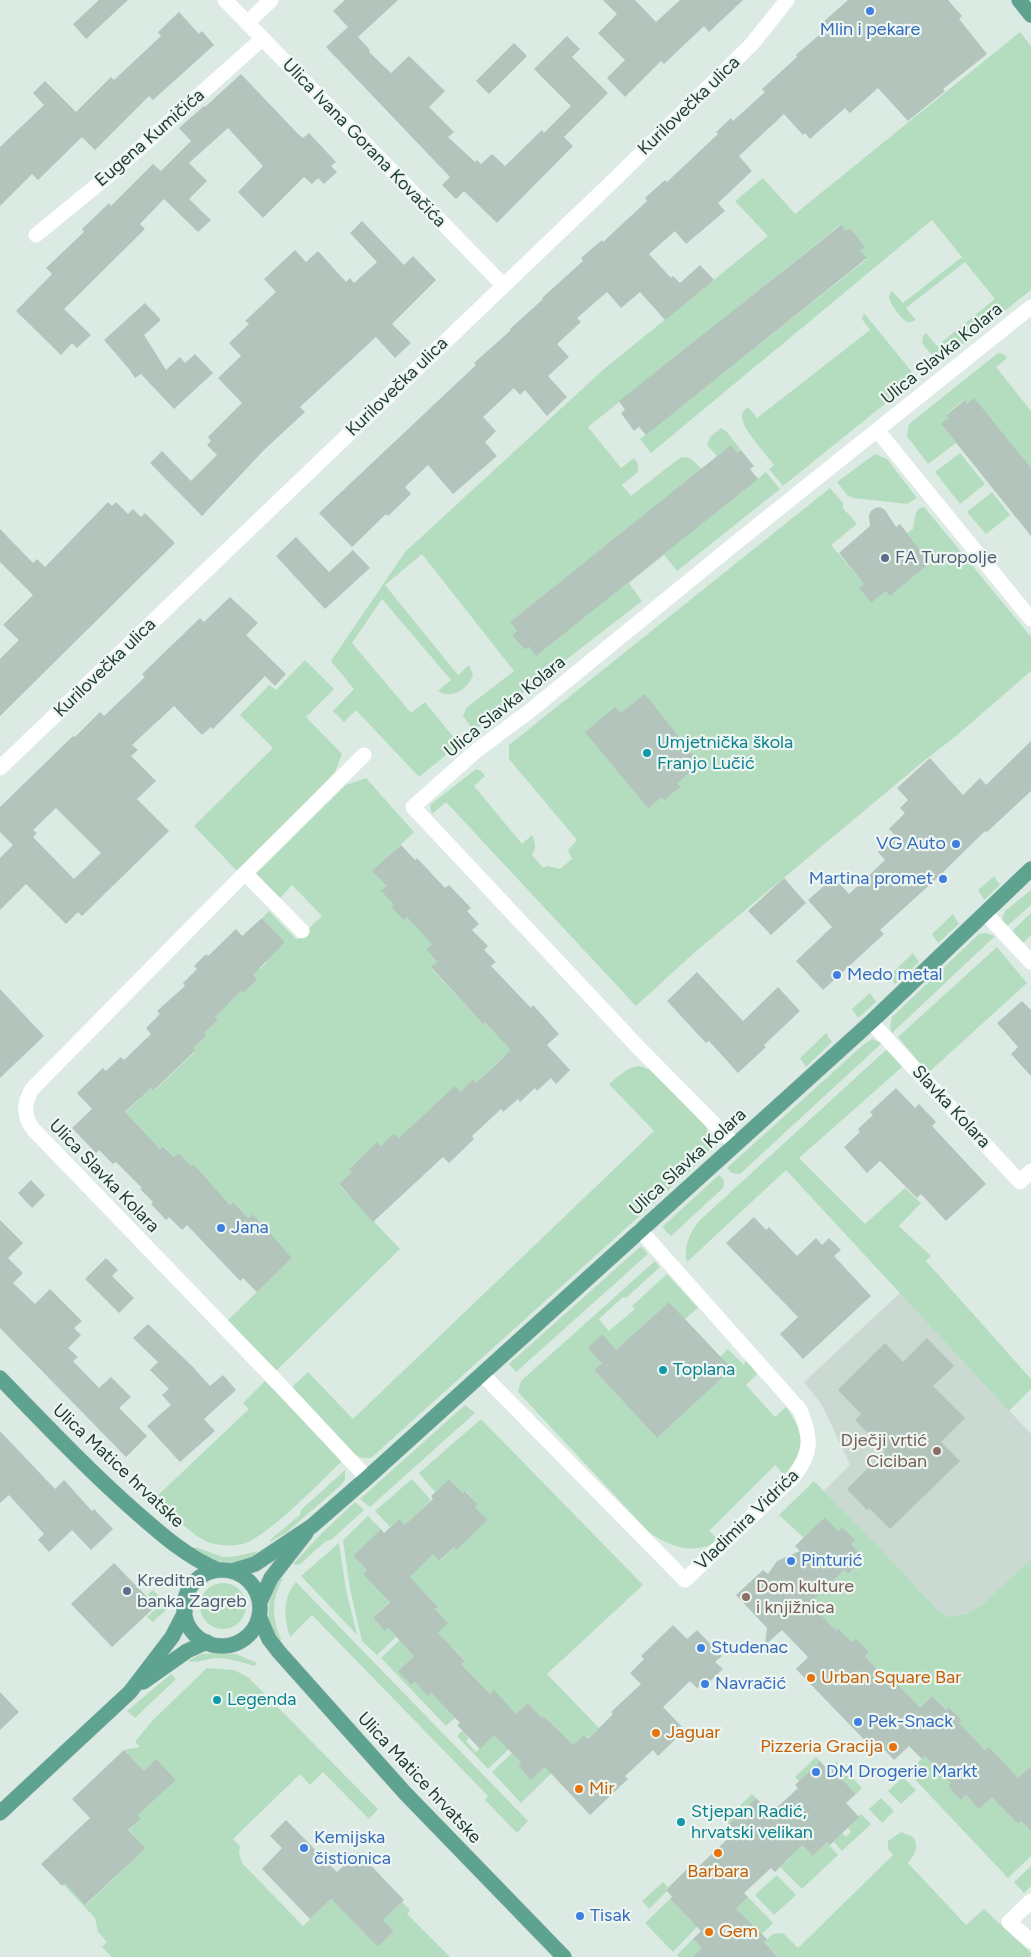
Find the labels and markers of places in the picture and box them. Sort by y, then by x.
marker: Mlin i pekare [864,5,876,17]
place label: Mlin i pekare [820,19,920,41]
place label: FA Turopolje [895,547,997,569]
marker: FA Turopolje [879,552,891,564]
place label: Umjetnička škola Franjo Lučić [657,732,793,774]
marker: Umjetnička škola Franjo Lučić [641,747,653,759]
place label: VG Auto [876,833,946,855]
marker: VG Auto [950,838,962,850]
place label: Martina promet [809,868,933,890]
marker: Martina promet [937,873,949,885]
place label: Medo metal [847,964,943,986]
marker: Medo metal [831,969,843,981]
place label: Jana [231,1217,269,1239]
marker: Jana [215,1222,227,1234]
place label: Toplana [673,1359,735,1381]
marker: Toplana [657,1364,669,1376]
place label: Dječji vrtić Ciciban [841,1430,927,1472]
marker: Dječji vrtić Ciciban [931,1445,943,1457]
place label: Pinturić [801,1550,862,1572]
marker: Pinturić [785,1555,797,1567]
place label: Kreditna banka Zagreb [137,1570,247,1612]
place label: Dom kulture i knjižnica [756,1576,854,1618]
marker: Kreditna banka Zagreb [121,1585,133,1597]
marker: Dom kulture i knjižnica [740,1591,752,1603]
place label: Studenac [711,1637,788,1659]
marker: Studenac [695,1642,707,1654]
place label: Urban Square Bar [821,1667,961,1689]
marker: Urban Square Bar [805,1672,817,1684]
place label: Navračić [715,1673,786,1695]
marker: Navračić [699,1678,711,1690]
place label: Legenda [227,1689,296,1711]
marker: Legenda [211,1694,223,1706]
place label: Pek-Snack [868,1711,953,1733]
marker: Pek-Snack [852,1716,864,1728]
place label: Jaguar [666,1722,720,1744]
marker: Jaguar [650,1727,662,1739]
place label: Pizzeria Gracija [760,1736,883,1758]
marker: Pizzeria Gracija [887,1741,899,1753]
place label: DM Drogerie Markt [826,1761,978,1783]
marker: DM Drogerie Markt [810,1766,822,1778]
place label: Mir [589,1778,614,1800]
marker: Mir [573,1783,585,1795]
place label: Stjepan Radić, hrvatski velikan [691,1801,813,1844]
marker: Stjepan Radić, hrvatski velikan [675,1816,687,1828]
place label: Kemijska čistionica [314,1827,391,1870]
marker: Kemijska čistionica [298,1842,310,1854]
marker: Barbara [712,1847,724,1859]
place label: Barbara [687,1861,749,1883]
place label: Tisak [590,1905,630,1927]
marker: Tisak [574,1910,586,1922]
place label: Gem [719,1921,758,1943]
marker: Gem [703,1926,715,1938]

